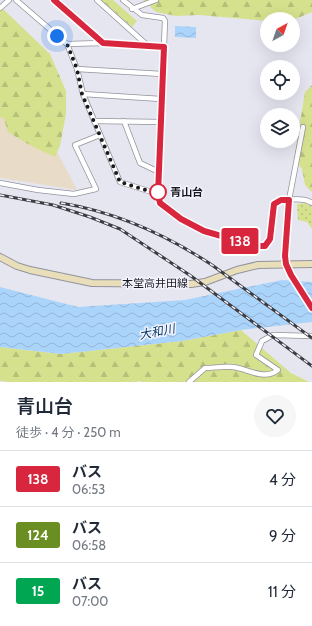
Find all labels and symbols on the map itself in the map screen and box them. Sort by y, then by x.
north arrow [260,12,300,52]
your location [47,26,67,46]
marker: 青山台 [149,183,167,201]
place label: 青山台 [170,185,203,199]
line badge: 138 [217,228,263,254]
street label: 本堂高井田線 [122,276,188,290]
water label: 大和川 [138,320,178,342]

